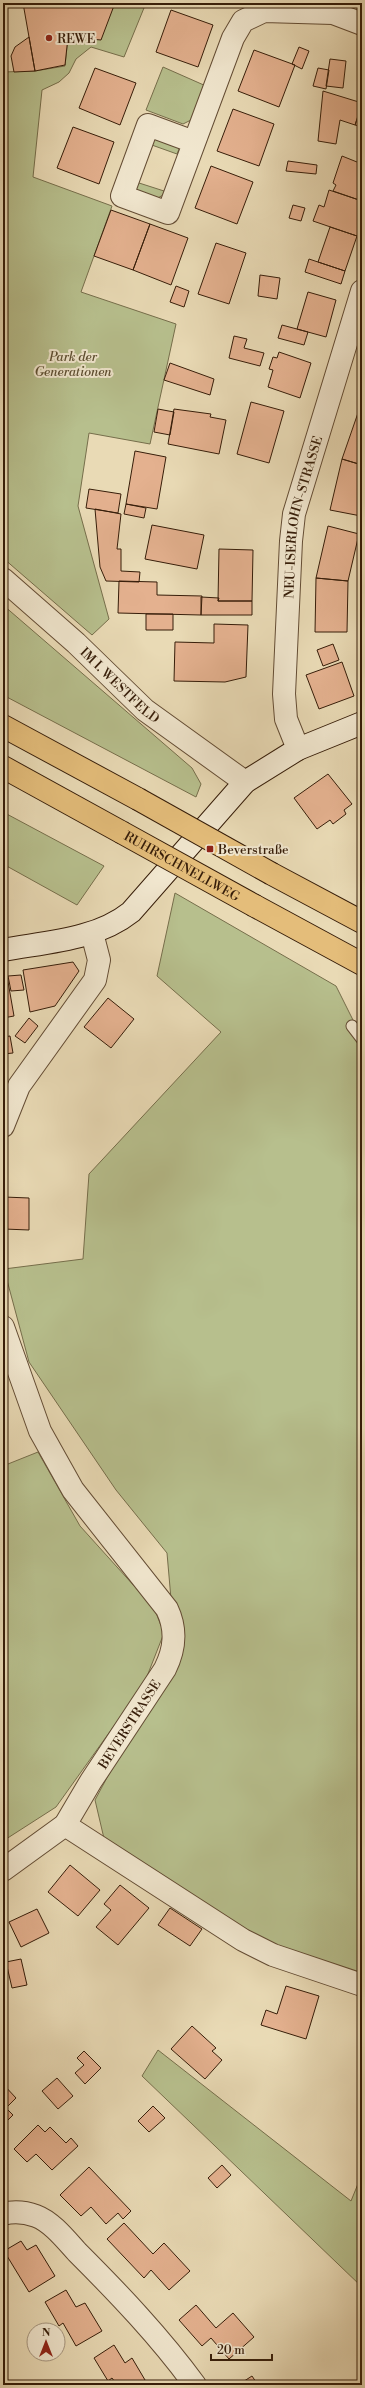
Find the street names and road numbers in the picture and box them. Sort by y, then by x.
street label: NEU-ISERLOHN-STRASSE [281,434,326,599]
street label: IM I. WESTFELD [76,644,162,727]
street label: RUHRSCHNELLWEG [121,828,243,905]
street label: BEVERSTRASSE [95,1677,165,1773]

